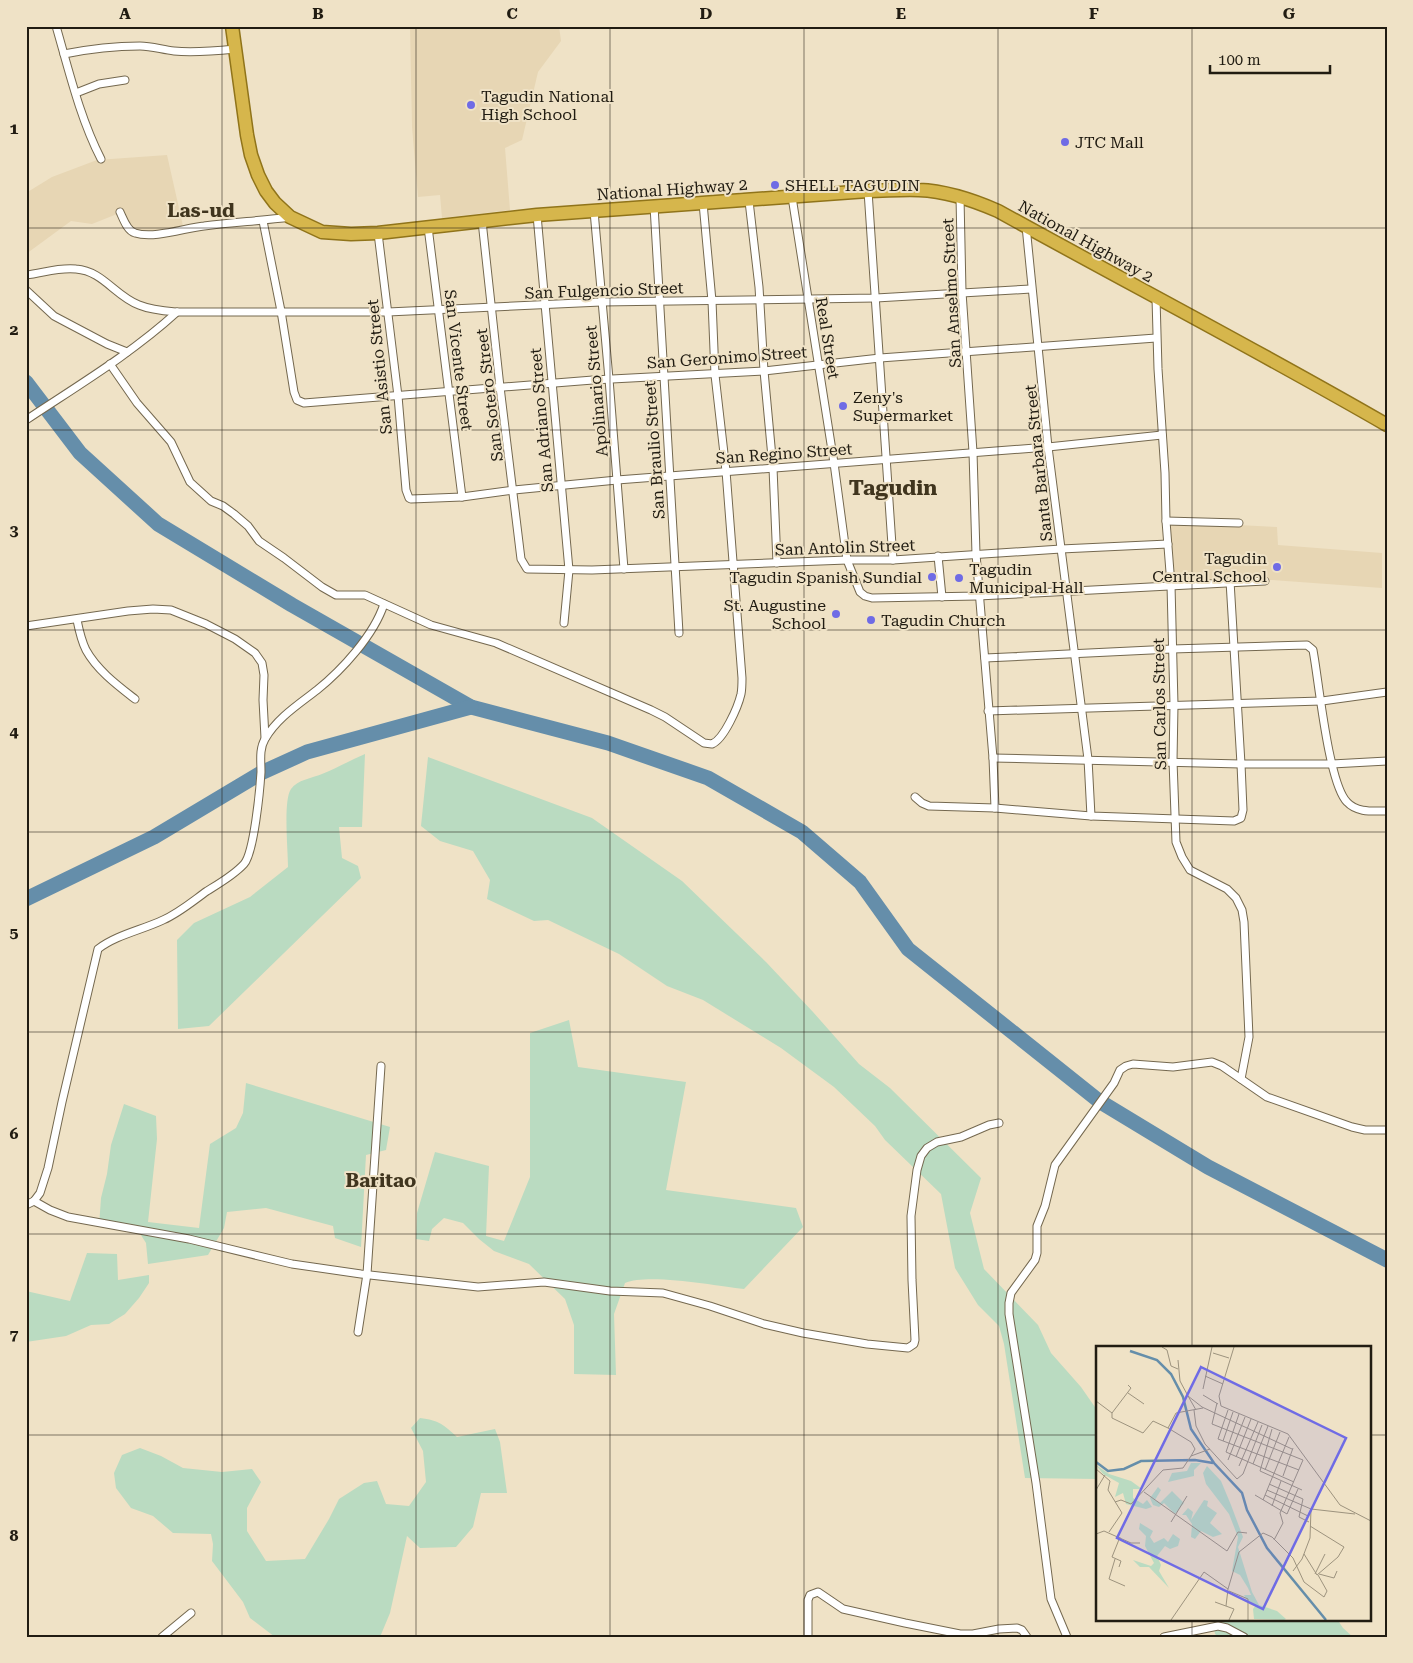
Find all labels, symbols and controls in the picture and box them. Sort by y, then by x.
text: A [119,4,131,23]
text: B [312,4,324,23]
text: C [506,4,518,23]
text: D [700,4,713,23]
text: E [896,4,906,23]
text: F [1089,4,1099,23]
text: G [1283,4,1296,23]
scale bar [1210,42,1330,74]
text: 100 m [1218,51,1261,69]
place label: Tagudin National High School [481,87,614,124]
marker: Tagudin National High School [465,99,477,111]
text: 1 [10,119,19,138]
place label: JTC Mall [1075,133,1144,152]
marker: JTC Mall [1059,136,1071,148]
street label: National Highway 2 [596,175,748,204]
place label: SHELL TAGUDIN [785,176,920,195]
marker: SHELL TAGUDIN [769,179,781,191]
street label: National Highway 2 [1015,196,1157,286]
district label: Las-ud [167,199,235,222]
street label: San Anselmo Street [938,218,965,368]
street label: San Fulgencio Street [524,278,684,303]
street label: San Vicente Street [440,288,477,432]
street label: Real Street [812,296,843,381]
street label: San Asistio Street [363,298,396,435]
text: 2 [10,320,19,339]
street label: Apolinario Street [581,324,612,457]
street label: San Sotero Street [472,327,507,463]
street label: San Geronimo Street [646,342,808,373]
street label: San Adriano Street [526,347,557,493]
street label: San Braulio Street [640,380,669,520]
street label: Santa Barbara Street [1021,384,1056,542]
place label: Zeny's Supermarket [853,388,953,425]
marker: Zeny's Supermarket [837,400,849,412]
street label: San Regino Street [715,439,853,468]
district label: Tagudin [849,476,937,500]
text: 3 [10,521,19,540]
street label: San Antolin Street [774,536,916,559]
place label: Tagudin Central School [1152,549,1267,586]
place label: Tagudin Municipal Hall [969,560,1083,597]
marker: Tagudin Central School [1271,561,1283,573]
place label: Tagudin Spanish Sundial [729,568,922,587]
marker: Tagudin Spanish Sundial [926,571,938,583]
marker: Tagudin Municipal Hall [953,572,965,584]
place label: St. Augustine School [724,596,826,633]
marker: St. Augustine School [830,608,842,620]
place label: Tagudin Church [881,611,1005,630]
marker: Tagudin Church [865,614,877,626]
street label: San Carlos Street [1149,638,1170,770]
text: 4 [10,722,19,741]
text: 5 [10,923,19,942]
text: 6 [10,1124,19,1143]
district label: Baritao [346,1169,416,1192]
text: 7 [10,1325,19,1344]
inset map [1096,1346,1370,1620]
text: 8 [10,1526,19,1545]

